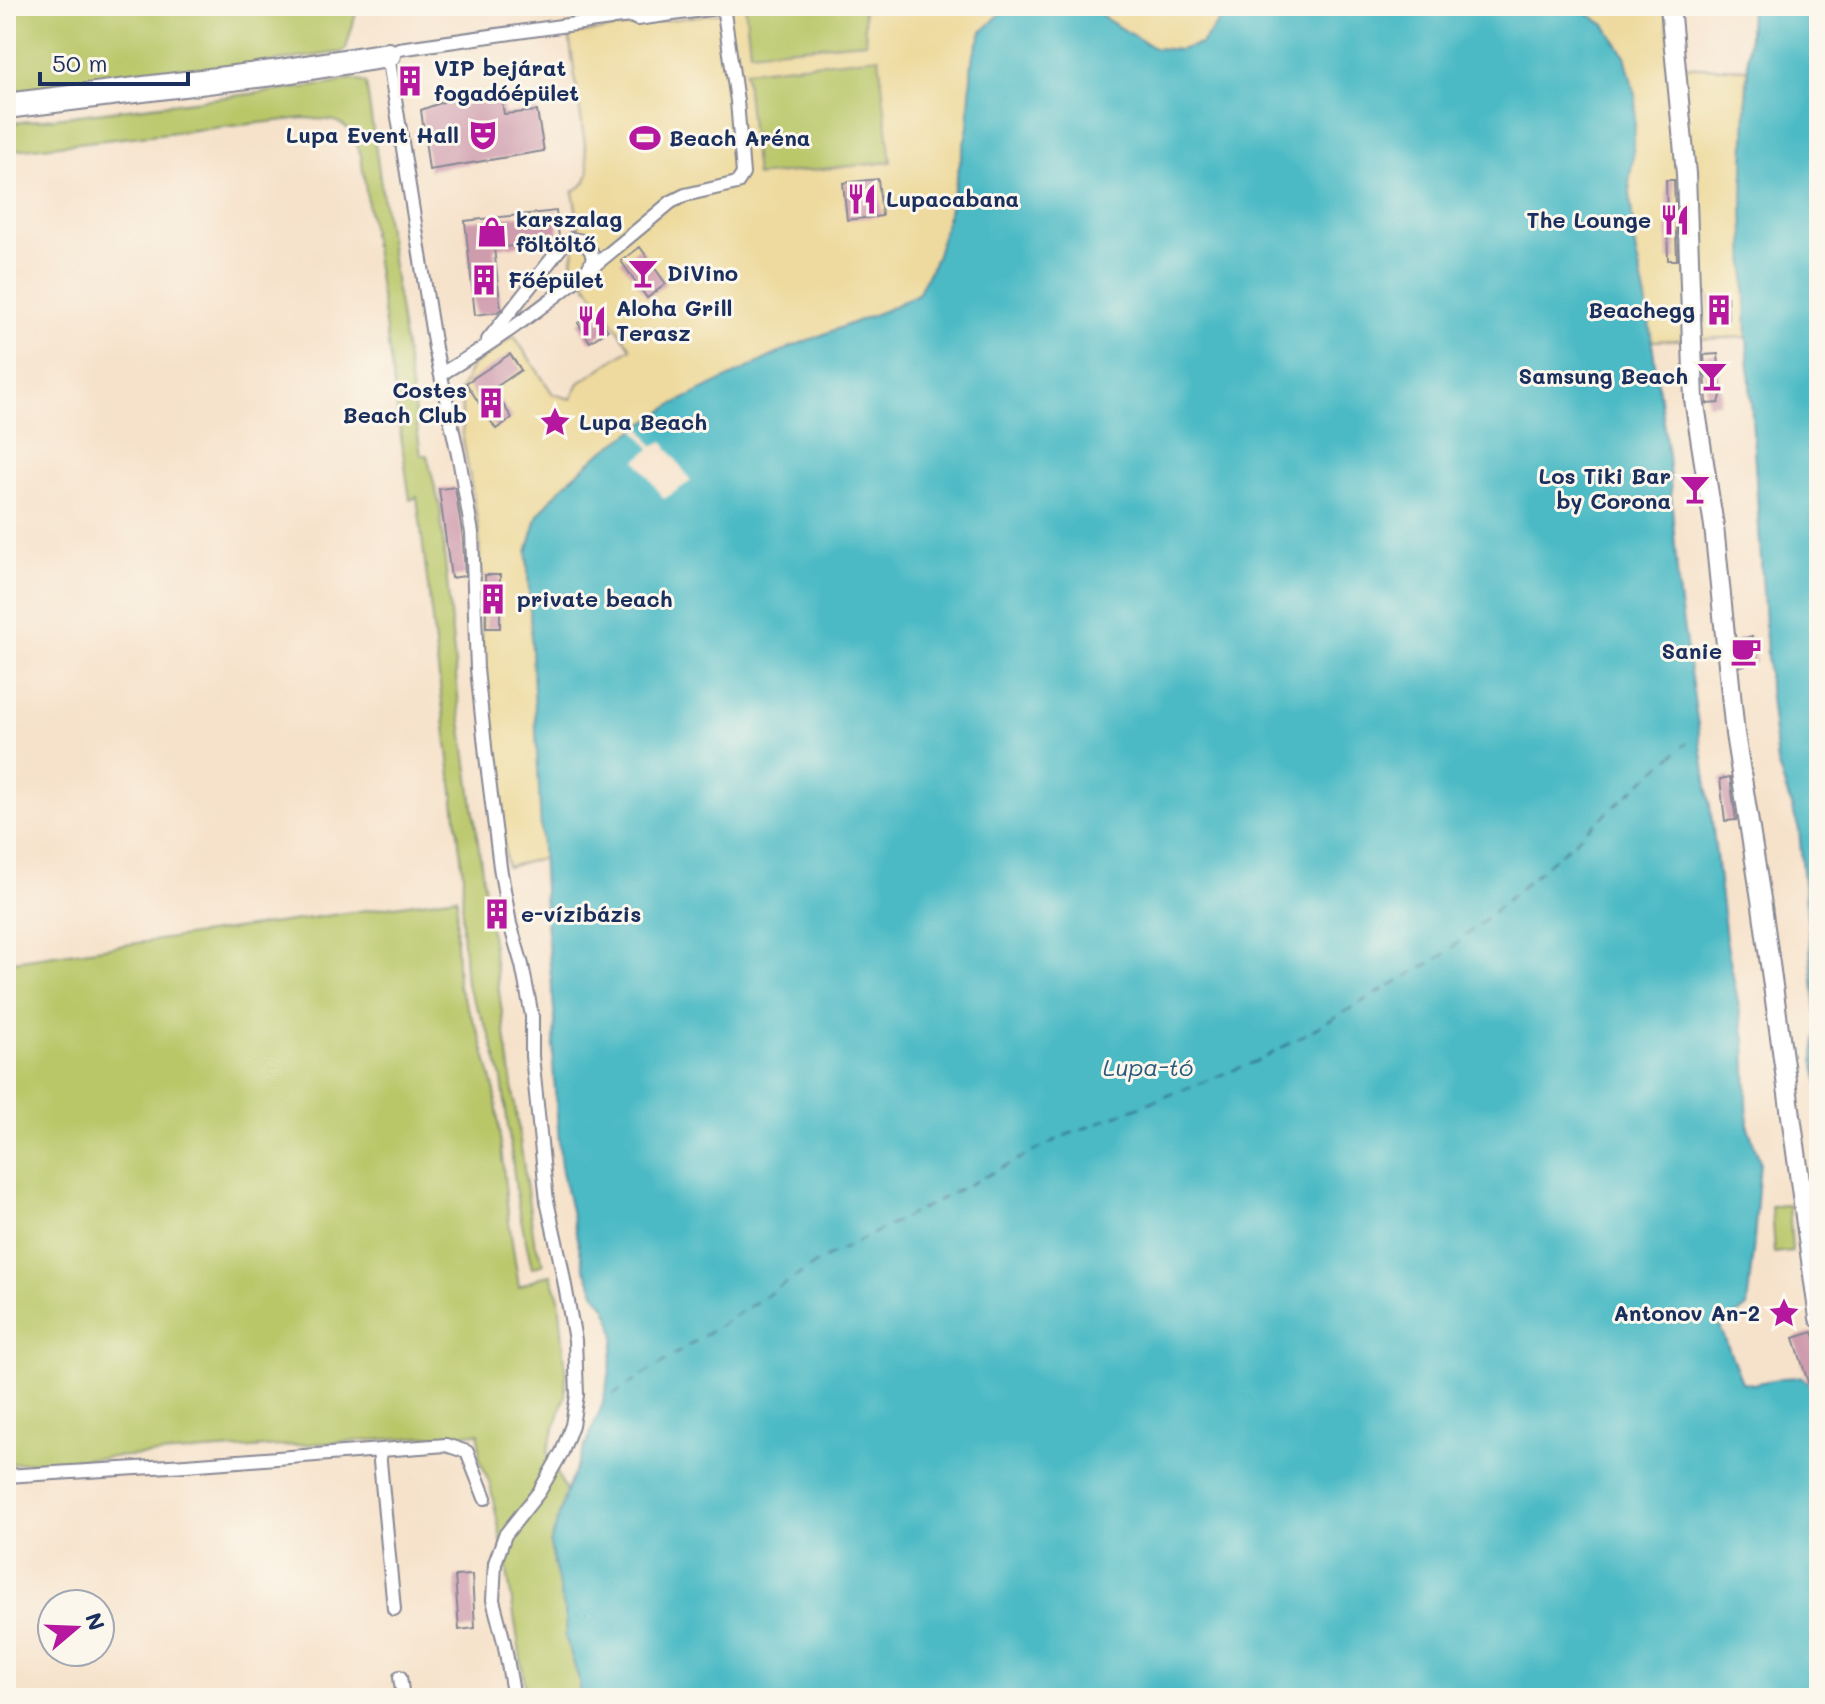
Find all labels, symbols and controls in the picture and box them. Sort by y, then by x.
scale bar [40,36,188,86]
text: 50 m [52,47,108,78]
place label: VIP bejárat fogadóépület [434,53,579,107]
building icon: VIP bejárat fogadóépület [393,64,427,98]
theatre icon: Lupa Event Hall [466,118,500,152]
place label: Lupa Event Hall [286,120,459,149]
sports icon: Beach Aréna [628,121,662,155]
place label: Beach Aréna [669,123,810,152]
restaurant icon: Lupacabana [845,182,879,216]
place label: Lupacabana [886,184,1019,213]
restaurant icon: The Lounge [1658,203,1692,237]
place label: karszalag föltöltő [516,204,622,258]
place label: The Lounge [1527,205,1651,234]
shop icon: karszalag föltöltő [475,215,509,249]
bar icon: DiVino [626,256,660,290]
place label: DiVino [667,258,738,287]
building icon: Főépület [467,263,501,297]
place label: Főépület [508,265,604,294]
place label: Aloha Grill Terasz [616,293,733,347]
building icon: Beachegg [1702,293,1736,327]
place label: Beachegg [1588,295,1695,324]
restaurant icon: Aloha Grill Terasz [575,304,609,338]
bar icon: Samsung Beach [1695,359,1729,393]
place label: Samsung Beach [1519,361,1688,390]
place label: Costes Beach Club [343,375,467,429]
building icon: Costes Beach Club [474,386,508,420]
place icon: Lupa Beach [538,405,572,439]
place label: Lupa Beach [579,407,707,436]
place label: Los Tiki Bar by Corona [1538,461,1671,515]
bar icon: Los Tiki Bar by Corona [1678,472,1712,506]
building icon: private beach [476,582,510,616]
place label: private beach [517,584,673,613]
cafe icon: Sanie [1729,634,1763,668]
place label: Sanie [1662,636,1722,665]
building icon: e-vízibázis [480,897,514,931]
place label: e-vízibázis [521,899,641,928]
water label: Lupa-tó [1103,1051,1193,1082]
place icon: Antonov An-2 [1767,1296,1801,1330]
place label: Antonov An-2 [1614,1298,1760,1327]
north arrow [36,1588,116,1668]
text: N [79,1609,112,1634]

